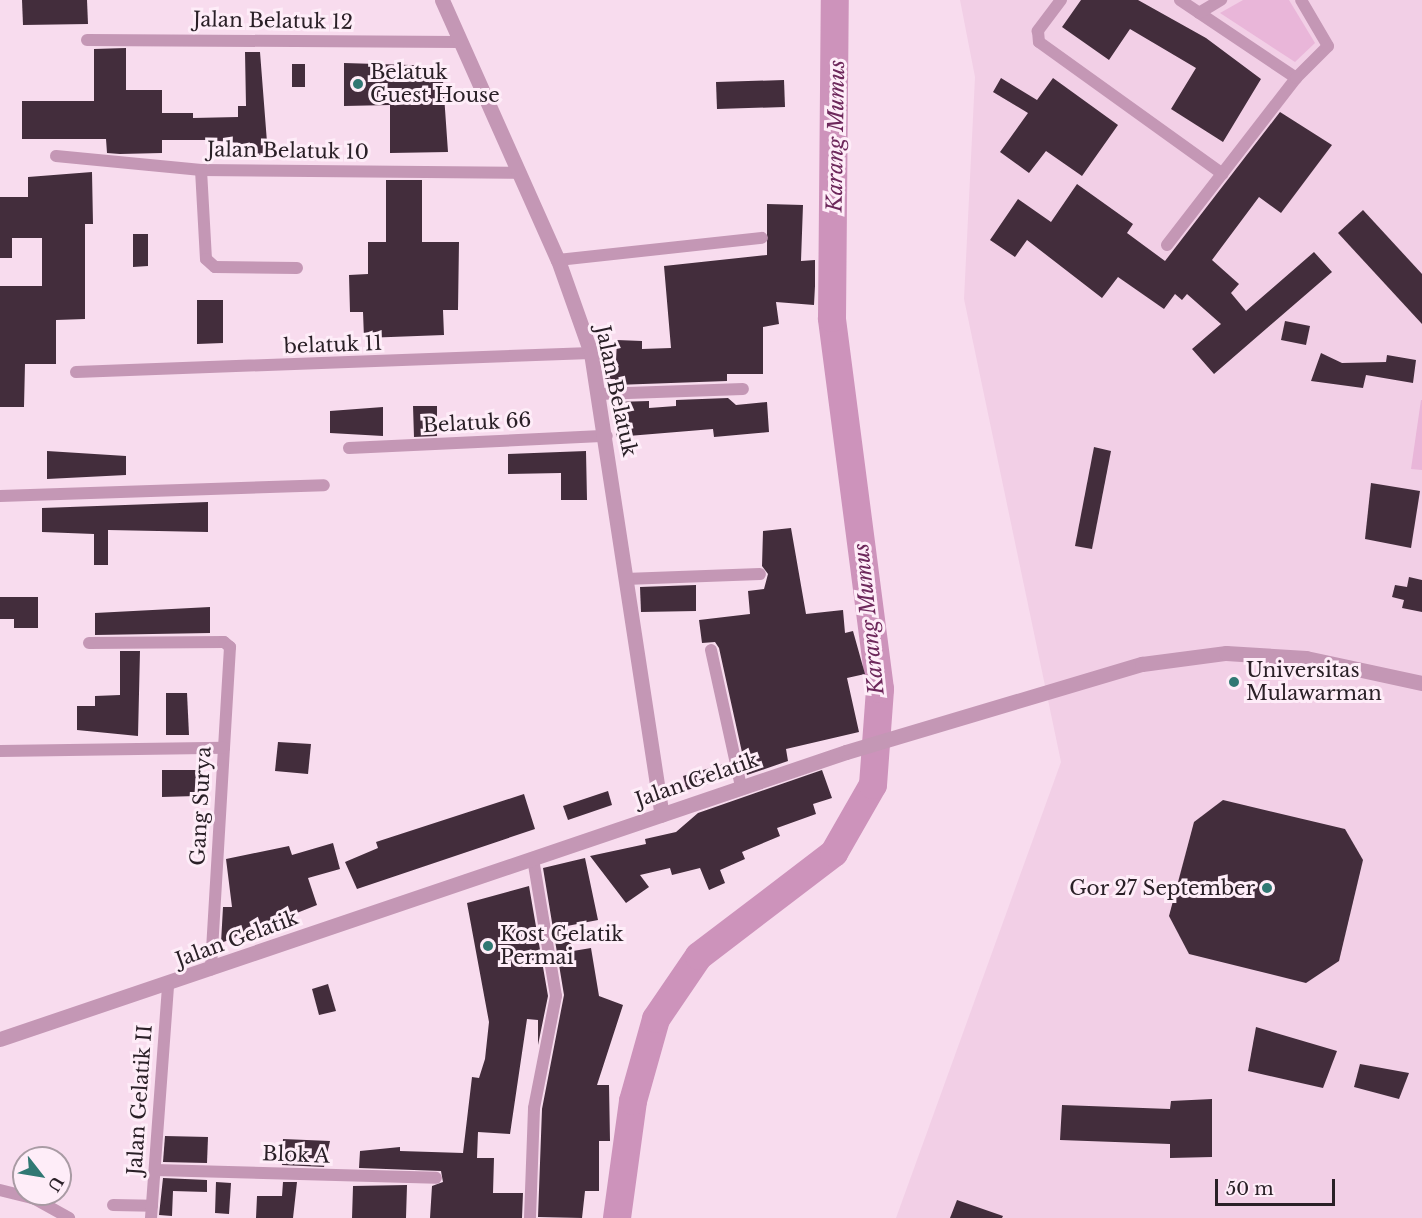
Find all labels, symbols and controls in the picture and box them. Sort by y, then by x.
street label: Jalan Belatuk 12 [193,8,353,34]
water label: Karang Mumus [822,59,850,213]
place label: Belatuk Guest House [370,60,500,107]
marker: Belatuk Guest House [351,77,365,91]
street label: Jalan Belatuk 10 [207,138,369,164]
street label: Jalan Belatuk [590,323,642,459]
street label: belatuk 11 [283,331,383,359]
street label: Belatuk 66 [422,408,532,438]
water label: Karang Mumus [848,542,890,696]
place label: Universitas Mulawarman [1246,658,1382,705]
marker: Universitas Mulawarman [1227,675,1241,689]
street label: Gang Surya [186,746,216,866]
street label: Jalan Gelatik [632,748,762,812]
place label: Gor 27 September [1069,876,1255,900]
marker: Gor 27 September [1260,881,1274,895]
street label: Jalan Gelatik [173,906,301,972]
place label: Kost Gelatik Permai [500,922,624,969]
marker: Kost Gelatik Permai [481,939,495,953]
street label: Jalan Gelatik II [123,1024,157,1176]
street label: Blok A [261,1142,331,1168]
north arrow [12,1146,72,1206]
scale bar [1218,1167,1338,1205]
text: U [44,1173,68,1195]
text: 50 m [1226,1178,1274,1200]

